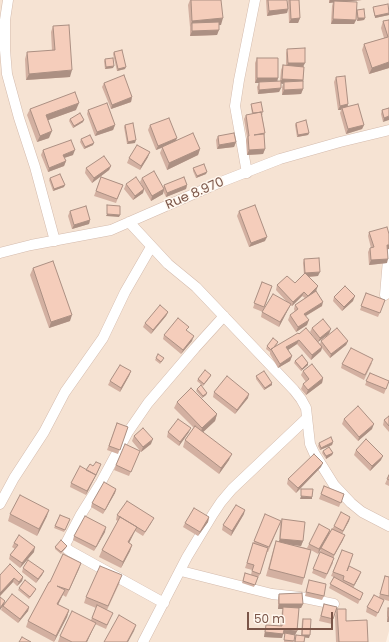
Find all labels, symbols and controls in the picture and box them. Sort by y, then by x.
street label: Rue 8.970 [163,175,227,213]
scale bar [249,604,335,630]
text: 50 m [254,610,285,627]

